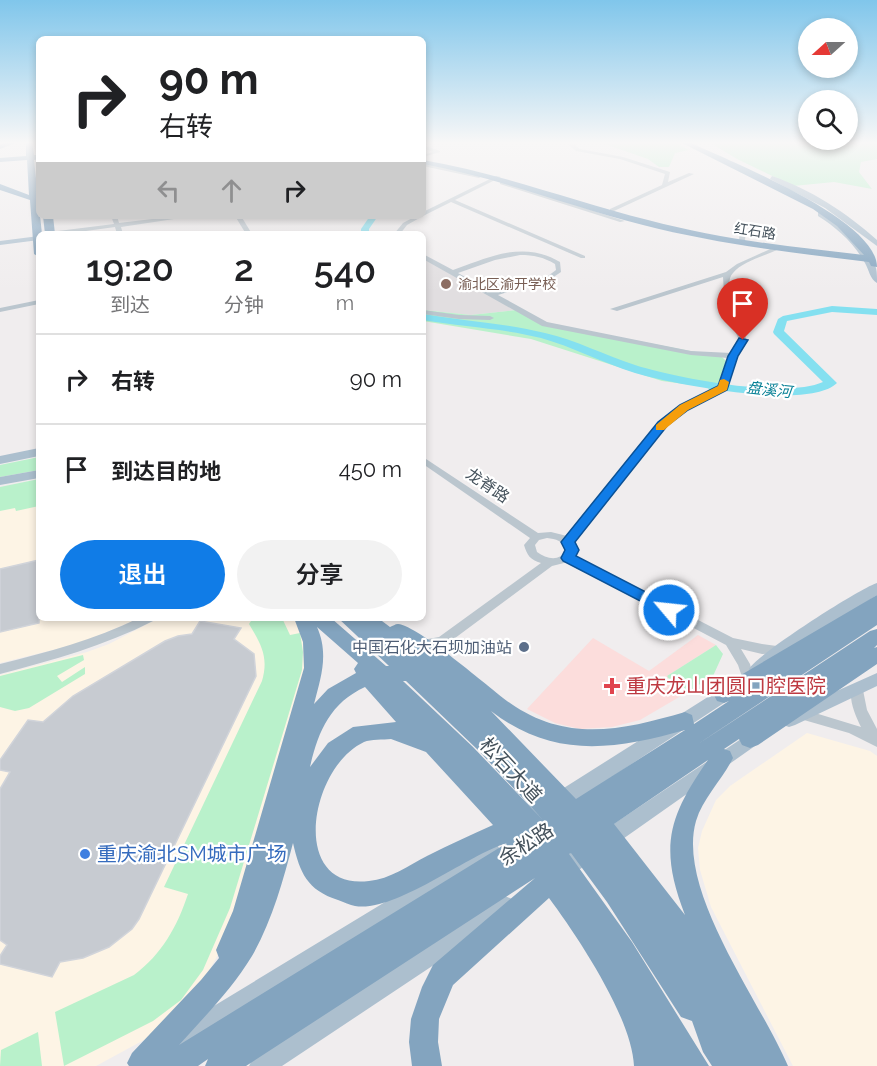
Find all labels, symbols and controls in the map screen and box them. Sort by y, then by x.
north arrow [798,18,858,78]
map controls [798,18,858,150]
text: 90 m [159,55,259,104]
icon: right [60,60,138,138]
button: search [798,90,858,150]
text: 右转 [159,111,213,142]
icon: left [152,174,185,207]
icon: ahead [215,174,248,207]
icon: right [278,174,311,207]
street label: 红石路 [733,220,777,242]
text: 19:20 [86,247,174,289]
text: 2 [234,247,254,289]
text: 540 [314,249,376,291]
place label: 渝北区渝开学校 [458,276,556,292]
marker: 渝北区渝开学校 [439,277,453,291]
pin [717,278,768,340]
icon: arrive [726,287,759,320]
text: m [336,291,354,315]
text: 到达 [110,293,150,317]
text: 分钟 [224,293,264,317]
icon: right [60,363,93,396]
text: 90 m [350,366,402,392]
text: 右转 [111,368,155,394]
water label: 盘溪河 [746,379,795,402]
icon: arrive [60,453,93,486]
text: 450 m [339,456,402,482]
text: 到达目的地 [111,458,221,484]
street label: 龙脊路 [463,464,513,507]
button: 退出 [60,540,225,609]
button: 分享 [237,540,402,609]
position arrow [637,578,701,642]
place label: 中国石化大石坝加油站 [352,638,512,657]
marker: 中国石化大石坝加油站 [517,640,531,654]
place label: 重庆龙山团圆口腔医院 [626,674,826,698]
marker: 重庆龙山团圆口腔医院 [603,677,621,695]
street label: 松石大道 [475,733,547,807]
street label: 余松路 [494,818,558,870]
place label: 重庆渝北SM城市广场 [97,842,287,866]
marker: 重庆渝北SM城市广场 [78,847,92,861]

